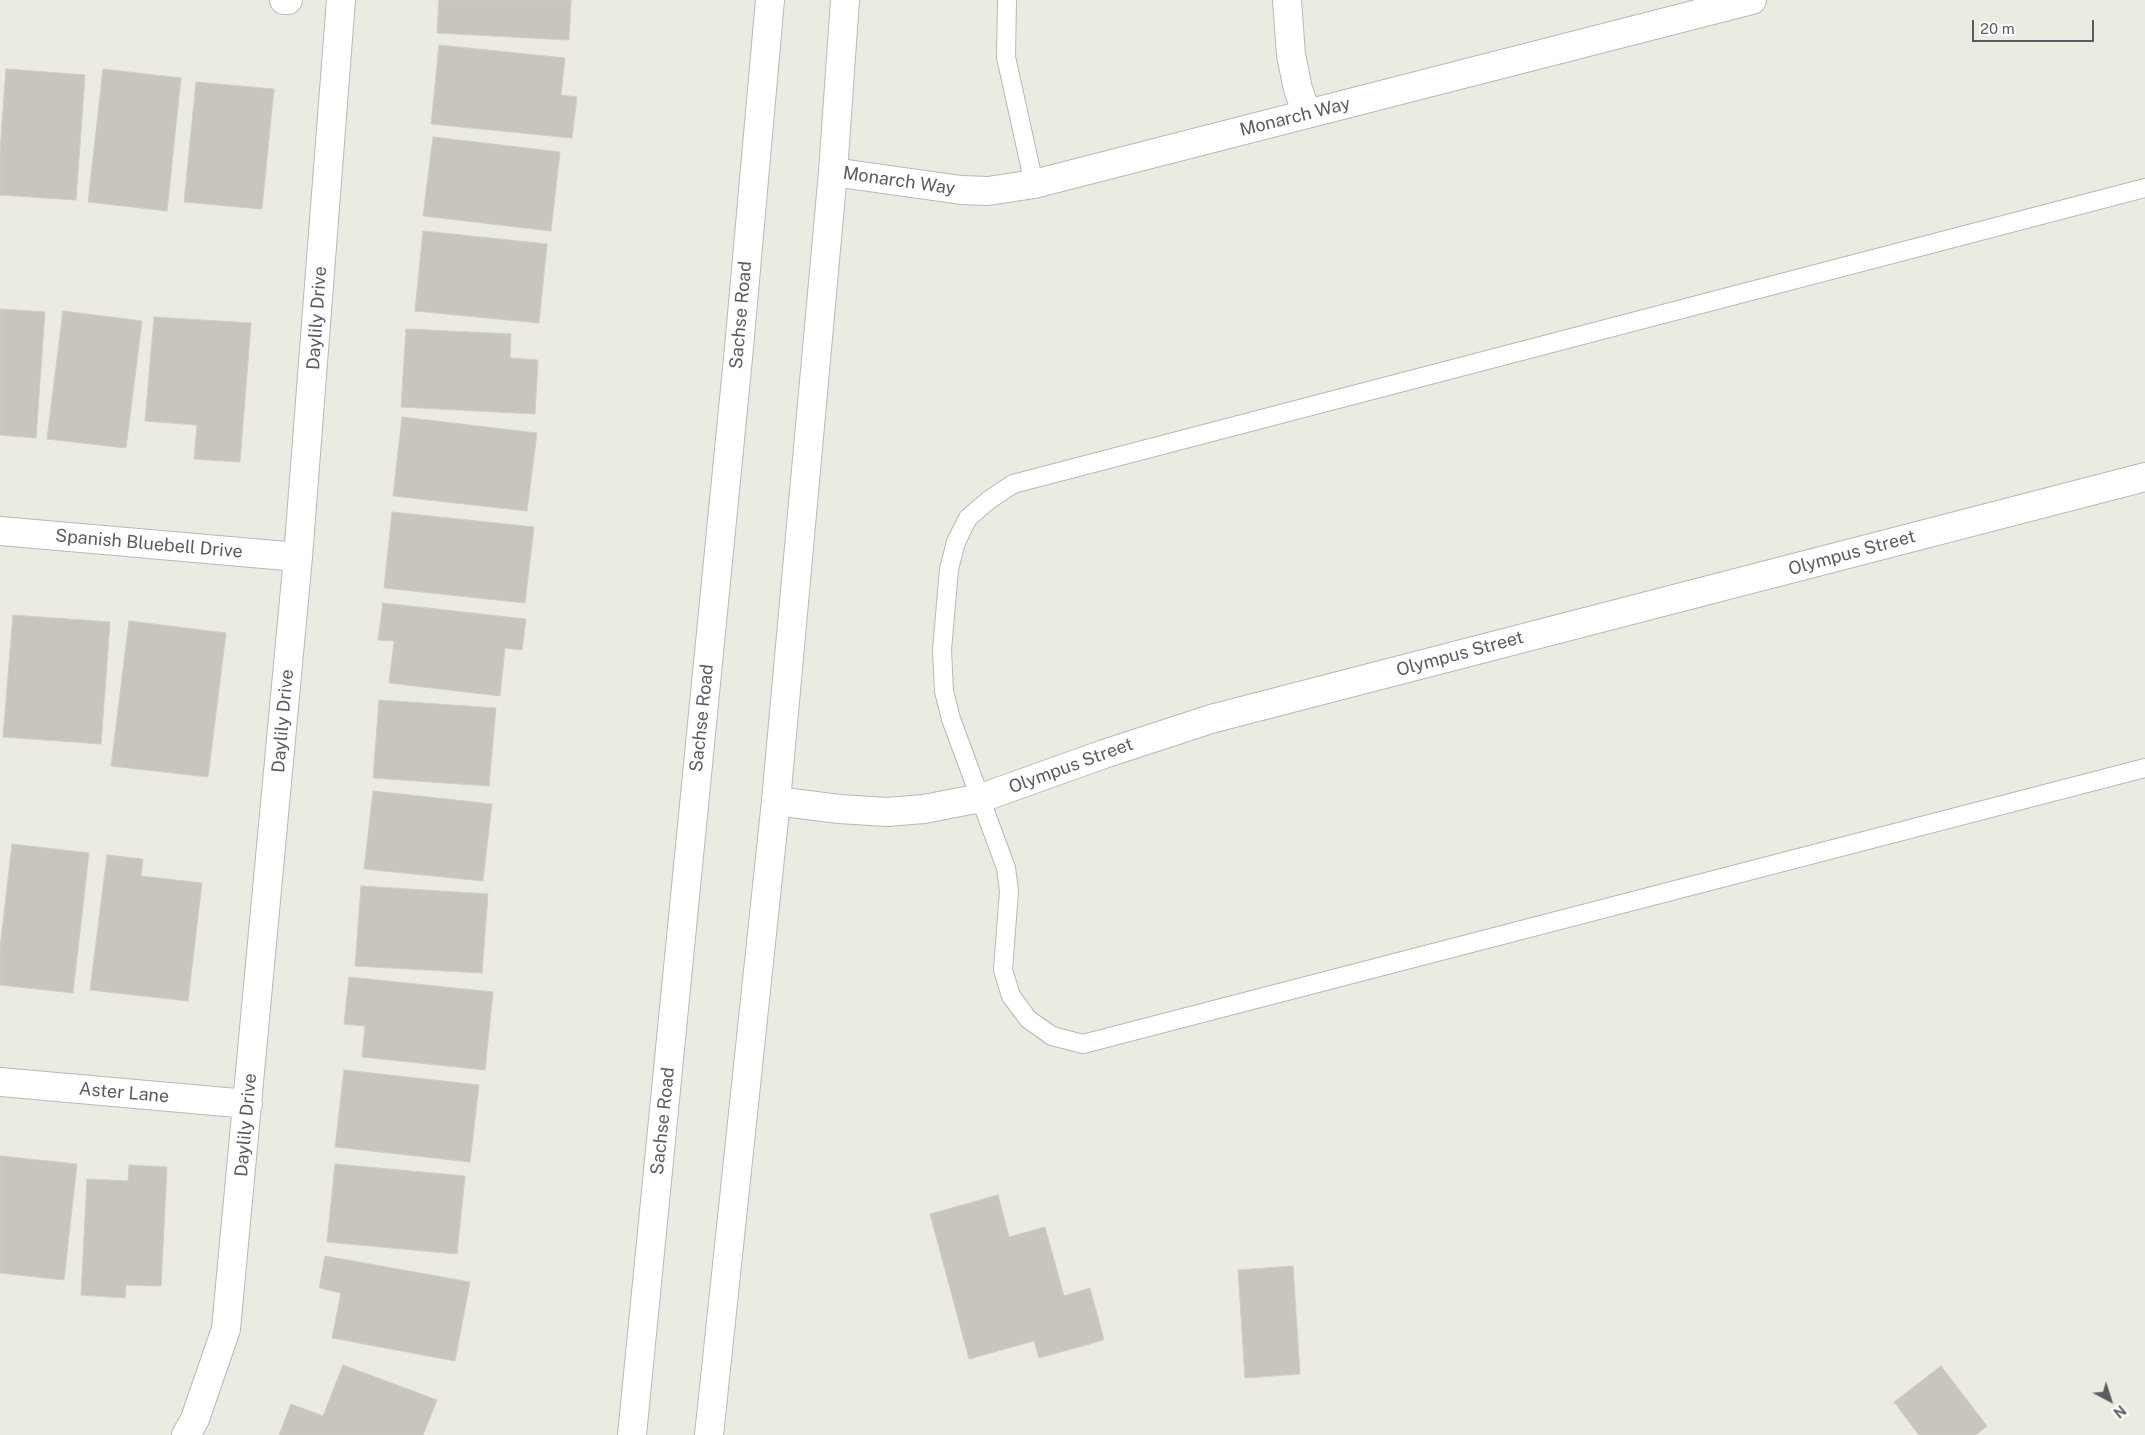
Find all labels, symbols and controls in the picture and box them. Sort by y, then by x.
scale bar [1975,10,2098,42]
text: 20 m [1980,20,2015,37]
street label: Monarch Way [1237,93,1353,141]
street label: Monarch Way [841,162,957,200]
street label: Sachse Road [726,260,756,370]
street label: Daylily Drive [303,265,331,371]
street label: Spanish Bluebell Drive [54,525,244,563]
street label: Olympus Street [1786,526,1918,580]
street label: Olympus Street [1394,627,1526,681]
street label: Sachse Road [686,663,718,773]
street label: Daylily Drive [268,668,298,774]
street label: Olympus Street [1006,734,1136,798]
street label: Sachse Road [647,1066,679,1176]
street label: Daylily Drive [231,1072,261,1178]
street label: Aster Lane [78,1078,170,1108]
north arrow [2085,1375,2135,1425]
text: N [2110,1402,2129,1421]

